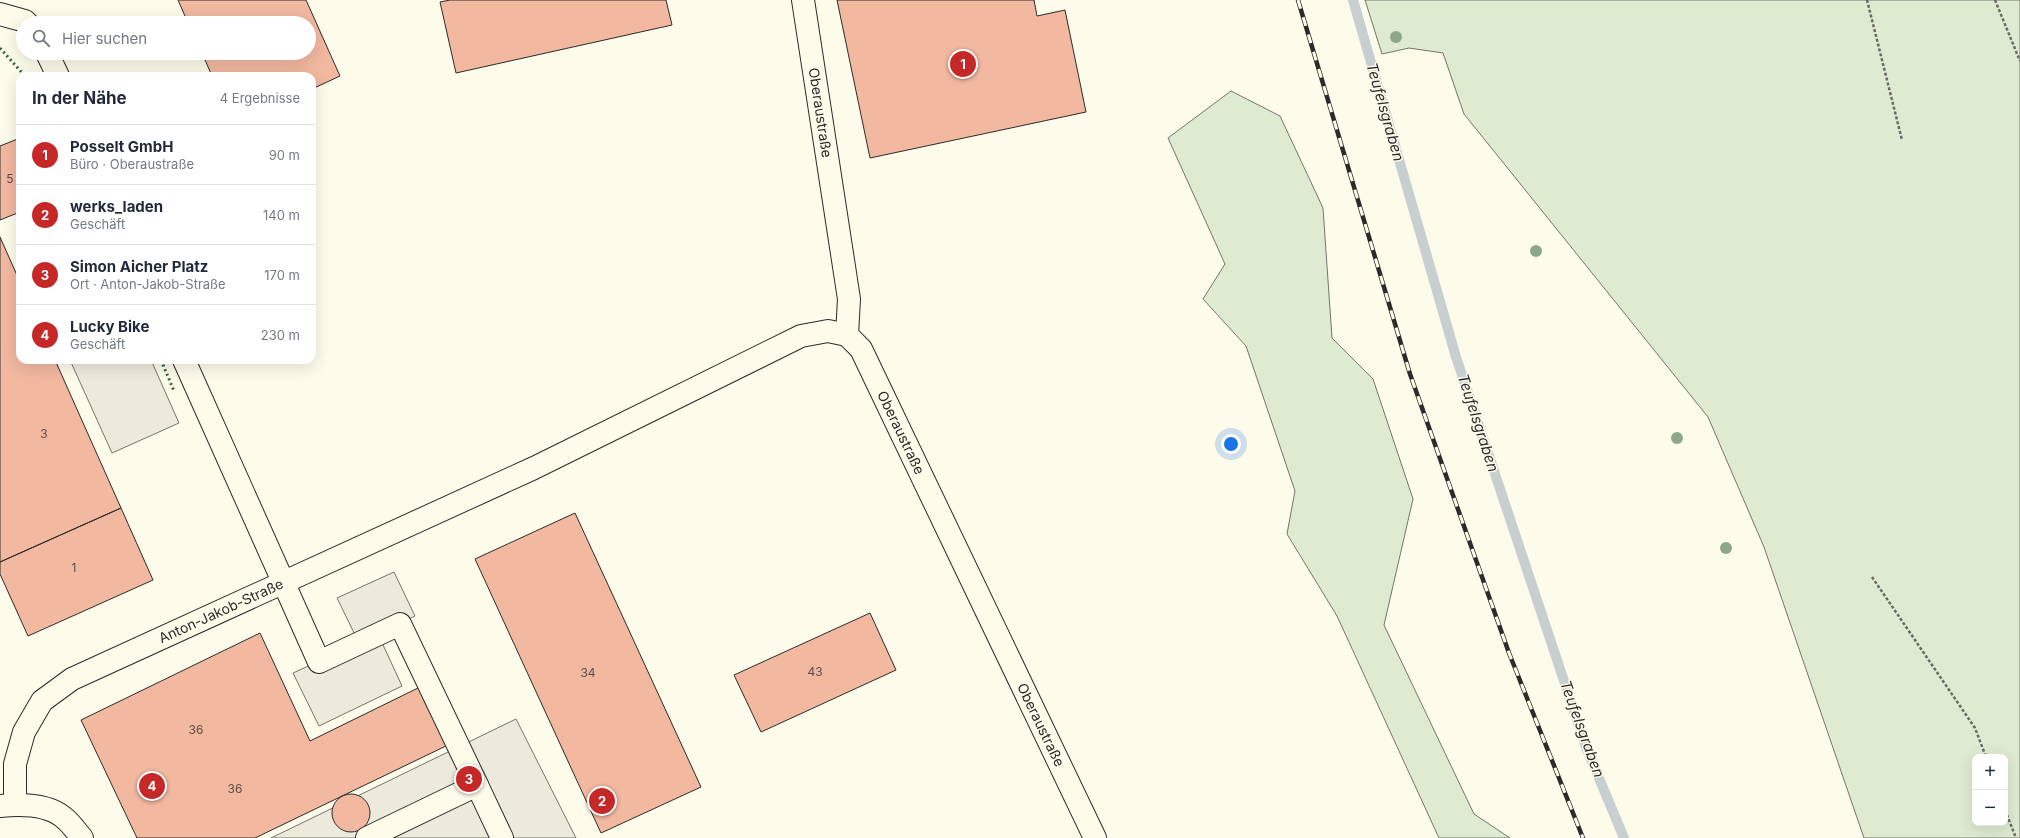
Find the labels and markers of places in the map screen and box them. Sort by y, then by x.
pin: 1 [950,49,976,79]
pin: 3 [456,764,482,794]
pin: 4 [139,771,165,801]
pin: 2 [589,786,615,816]

